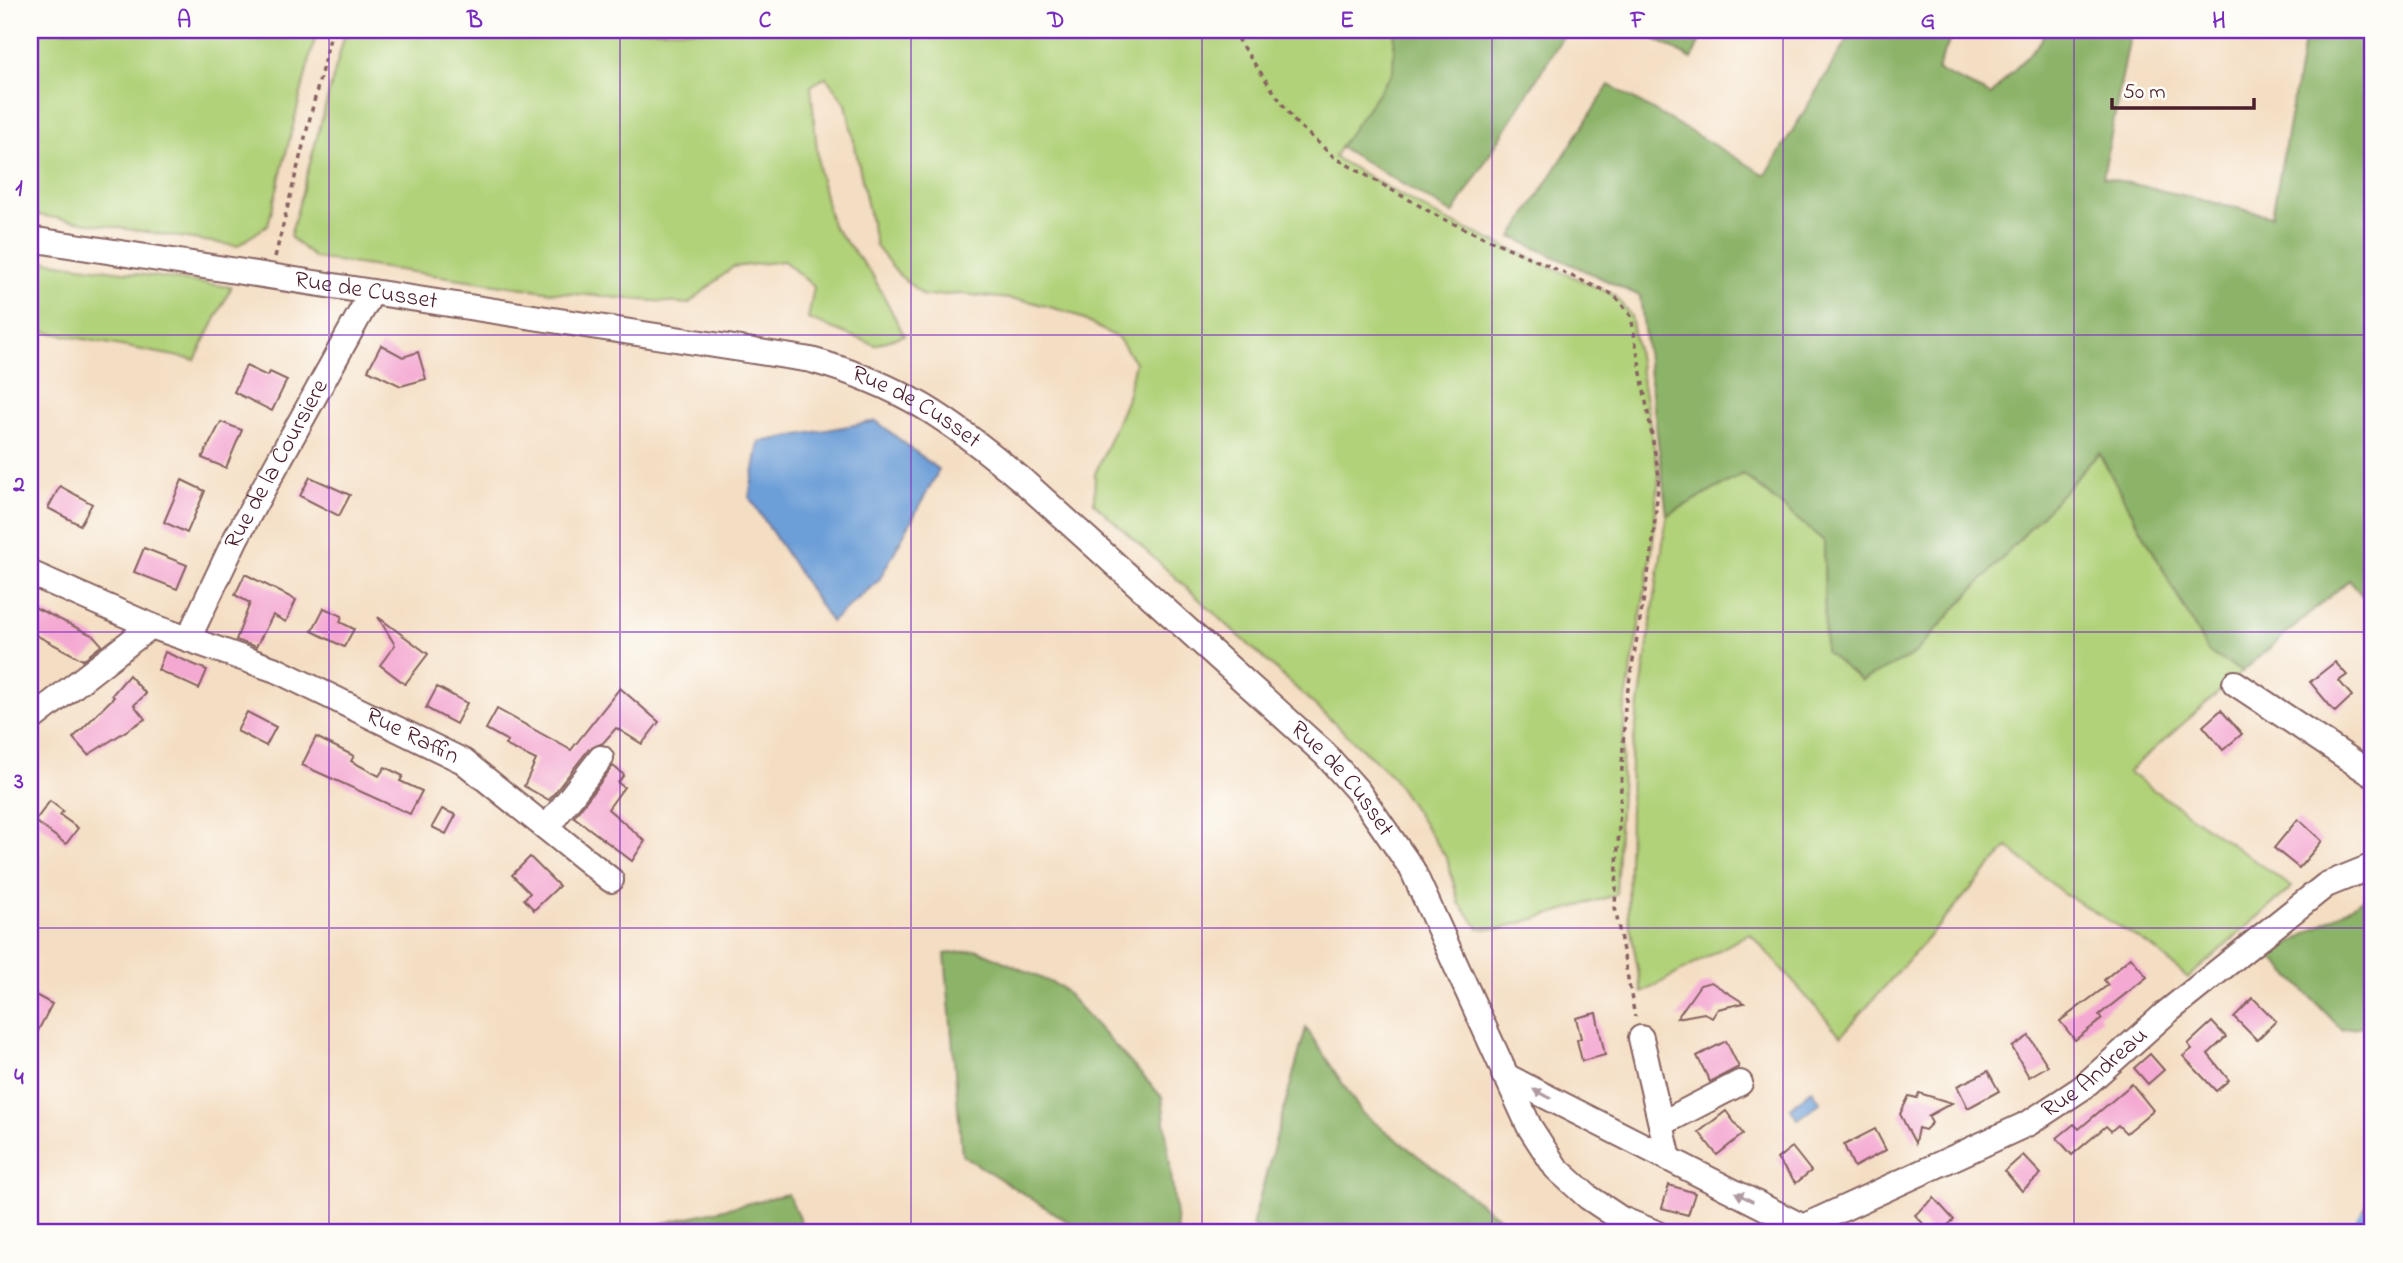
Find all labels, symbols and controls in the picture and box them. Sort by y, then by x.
text: A [177,5,191,38]
text: B [466,5,483,38]
text: C [759,5,772,38]
text: D [1047,5,1064,38]
text: E [1340,5,1354,38]
text: F [1630,5,1646,38]
text: G [1921,5,1935,38]
text: H [2212,5,2226,38]
scale bar [2112,66,2254,110]
text: 50 m [2123,78,2166,108]
text: 1 [15,173,23,206]
street label: Rue de Cusset [292,263,440,319]
street label: Rue de Cusset [847,357,988,458]
street label: Rue de la Coursiere [216,373,338,555]
text: 2 [12,469,25,502]
street label: Rue Raffin [359,699,465,774]
street label: Rue de Cusset [1282,713,1402,844]
text: 3 [13,766,24,799]
street label: Rue Andreau [2035,1019,2156,1127]
text: 4 [14,1062,24,1095]
one-way arrow [1532,1088,1552,1099]
one-way arrow [1734,1192,1754,1203]

